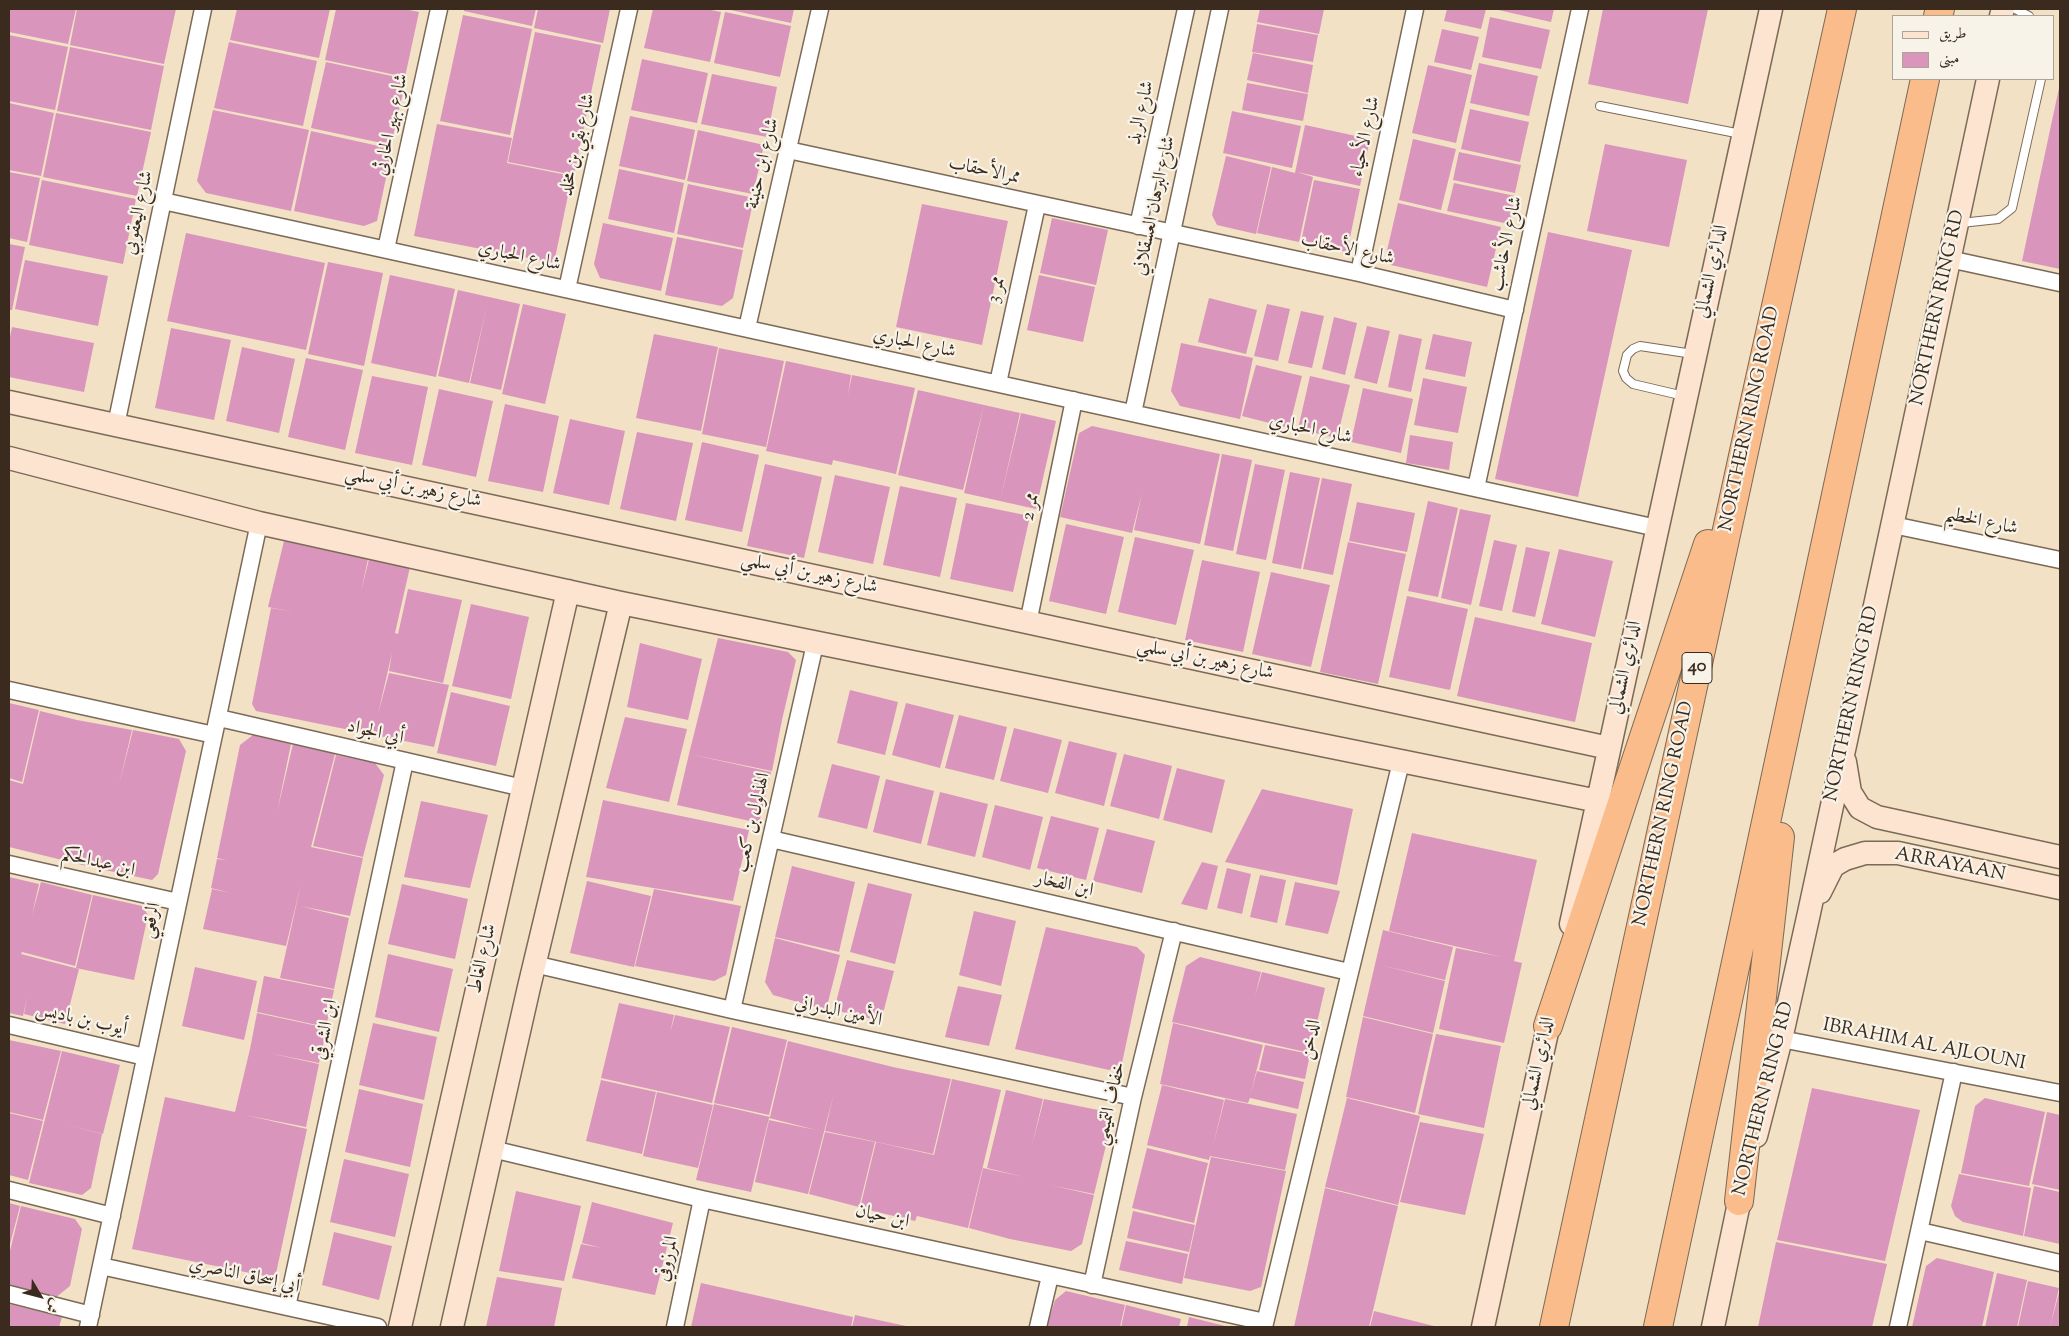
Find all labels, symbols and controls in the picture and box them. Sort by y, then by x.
legend [1892,15,2054,80]
text: طريق [1939,24,1966,45]
text: مبنى [1939,49,1959,70]
street label: شارع بهير الحارثي [371,72,415,178]
street label: شارع الربذ [1125,79,1161,147]
street label: شارع بقي بن مخلد [556,92,602,198]
street label: شارع الأحياء [1347,95,1387,179]
street label: شارع ابن حنينة [742,116,786,212]
street label: شارع البرهان العسقلاني [1130,134,1182,278]
street label: ممرالأحقاب [946,153,1022,191]
street label: شارع اليعقوبي [120,169,160,257]
street label: شارع الأخاشب [1487,194,1529,294]
street label: NORTHERN RING RD [1907,208,1971,408]
street label: الدائري الشمالي [1692,223,1734,321]
street label: شارع الأحقاب [1298,230,1396,272]
street label: شارع الحباري [475,238,563,278]
street label: ممر 3 [984,274,1012,306]
street label: NORTHERN RING ROAD [1716,304,1786,534]
street label: شارع الحباري [870,325,958,365]
street label: شارع الحباري [1266,411,1354,451]
street label: شارع زهير بن أبي سلمي [343,463,483,515]
street label: ممر 2 [1018,491,1046,523]
street label: شارع الخطيم [1942,504,2020,542]
street label: شارع زهير بن أبي سلمي [739,549,879,601]
street label: NORTHERN RING RD [1821,604,1885,804]
street label: الدائري الشمالي [1606,619,1648,717]
street label: شارع زهير بن أبي سلمي [1135,635,1275,687]
road number: 40 [1682,652,1712,684]
street label: NORTHERN RING ROAD [1630,699,1700,929]
street label: أبي الجواد [344,716,406,752]
street label: الهذلول بن كعب [731,771,777,875]
street label: ARRAYAAN [1893,844,2007,888]
street label: ابن عبدالحكم [59,845,137,883]
street label: ابن الفخار [1033,868,1095,904]
street label: الرقعي [138,901,168,941]
street label: شارع الغاط [465,922,503,996]
street label: الأمين البدراني [792,993,884,1033]
street label: ابن الشرقي [309,998,345,1062]
street label: أيوب بن باديس [33,999,129,1043]
street label: NORTHERN RING RD [1730,1000,1800,1198]
street label: الدائري الشمالي [1519,1015,1561,1113]
street label: IBRAHIM AL AJLOUNI [1821,1015,2027,1077]
street label: الدخن [1296,1018,1328,1062]
street label: خفاف التميمي [1091,1060,1133,1148]
street label: ابن حيان [853,1201,911,1235]
street label: المرزوقي [653,1234,685,1284]
street label: أبي إسحاق الناصري [186,1254,302,1300]
north arrow [15,1271,65,1321]
text: ش [40,1293,64,1317]

